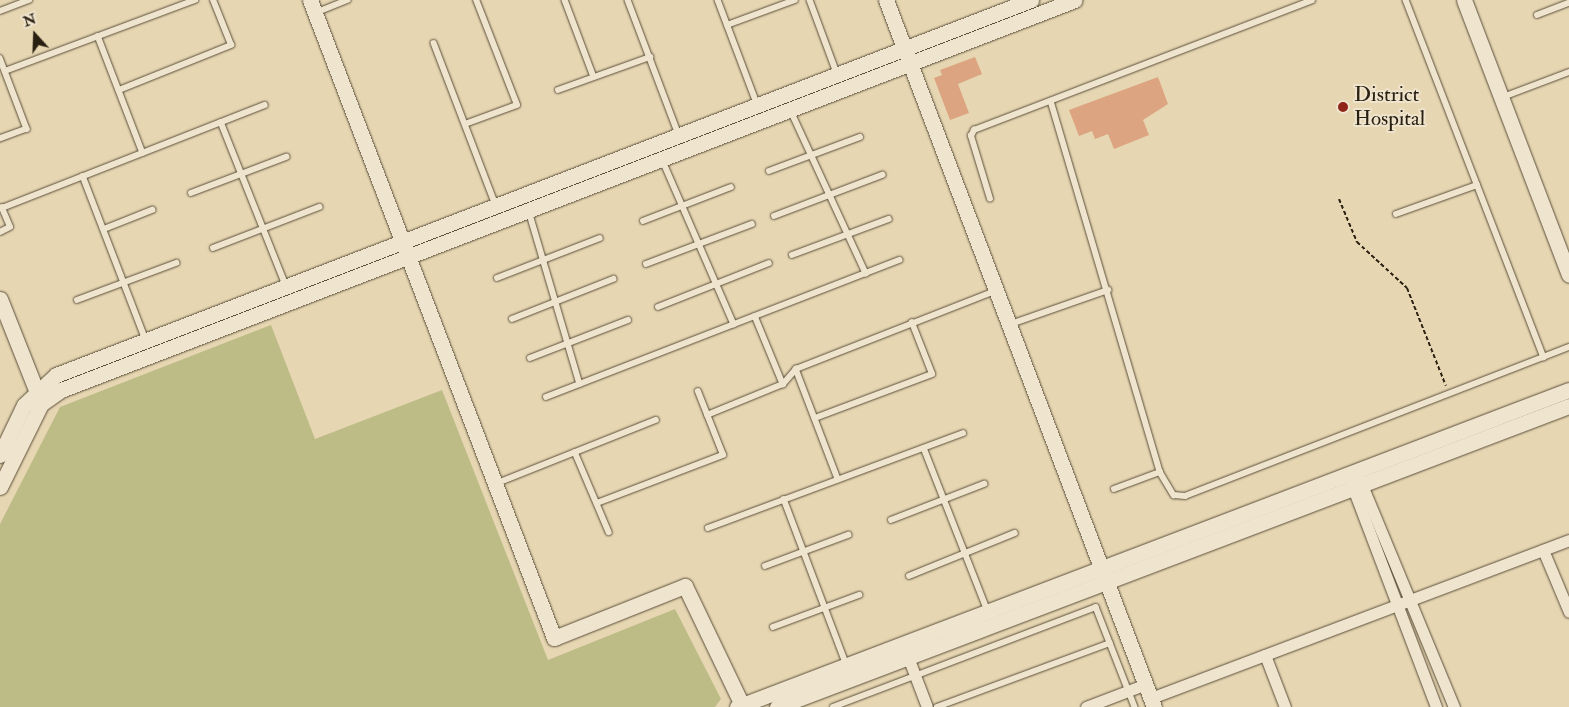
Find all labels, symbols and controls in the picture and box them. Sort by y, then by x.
north arrow [10,10,60,60]
text: N [21,10,38,31]
place label: District Hospital [1354,82,1425,132]
marker: District Hospital [1336,100,1350,114]

